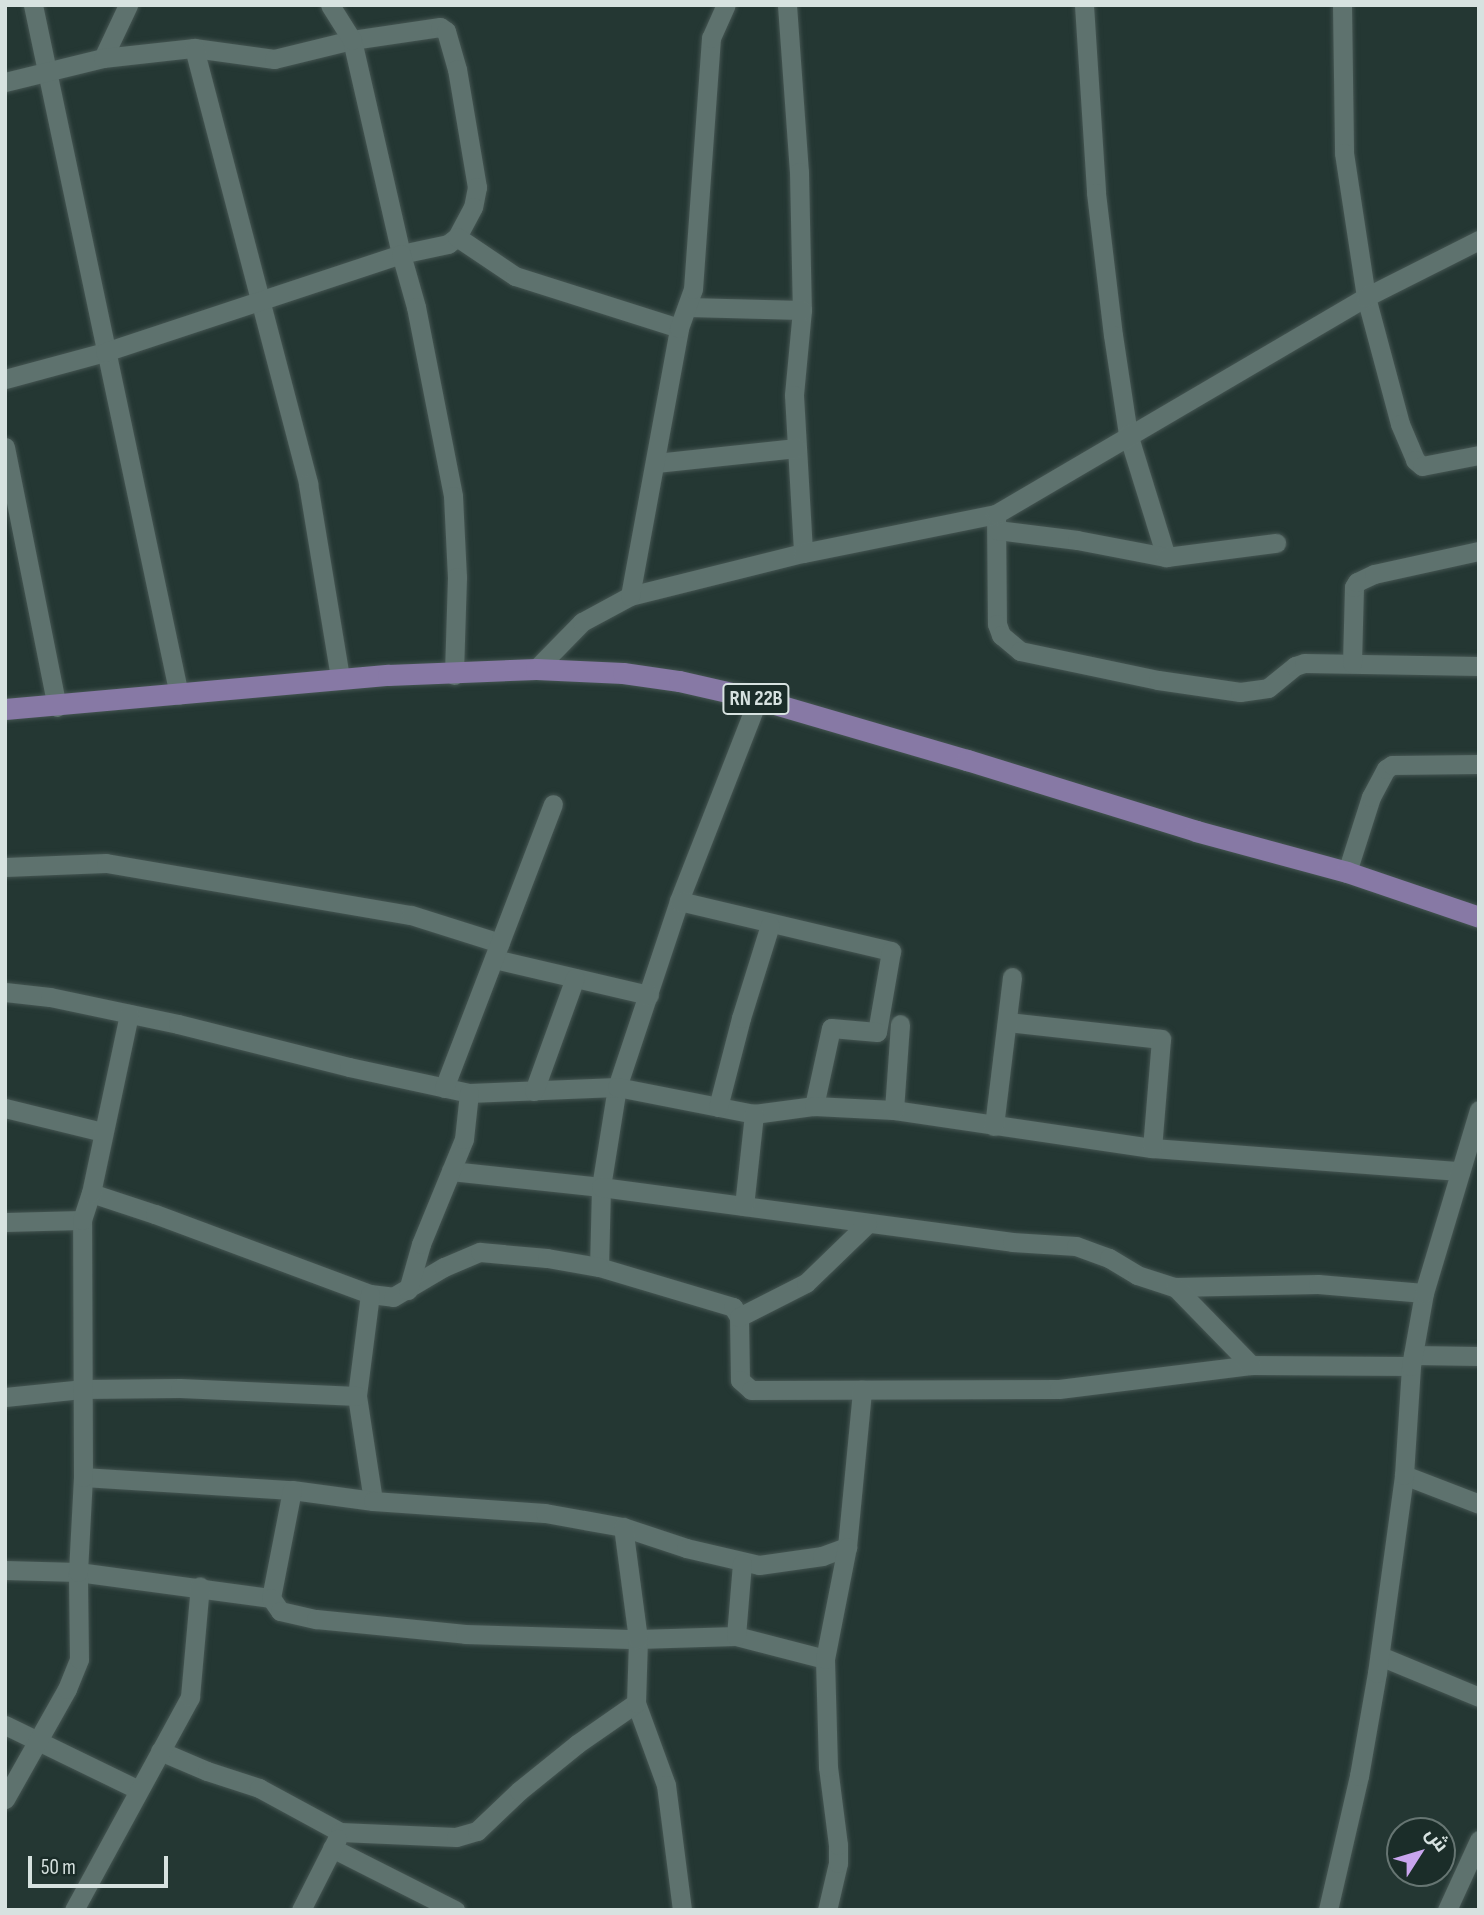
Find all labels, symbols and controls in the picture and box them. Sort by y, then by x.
road number: RN 22B [721,682,791,716]
north arrow [1386,1817,1456,1887]
text: ش [1420,1824,1453,1857]
scale bar [32,1842,172,1886]
text: 50 m [41,1855,76,1880]

